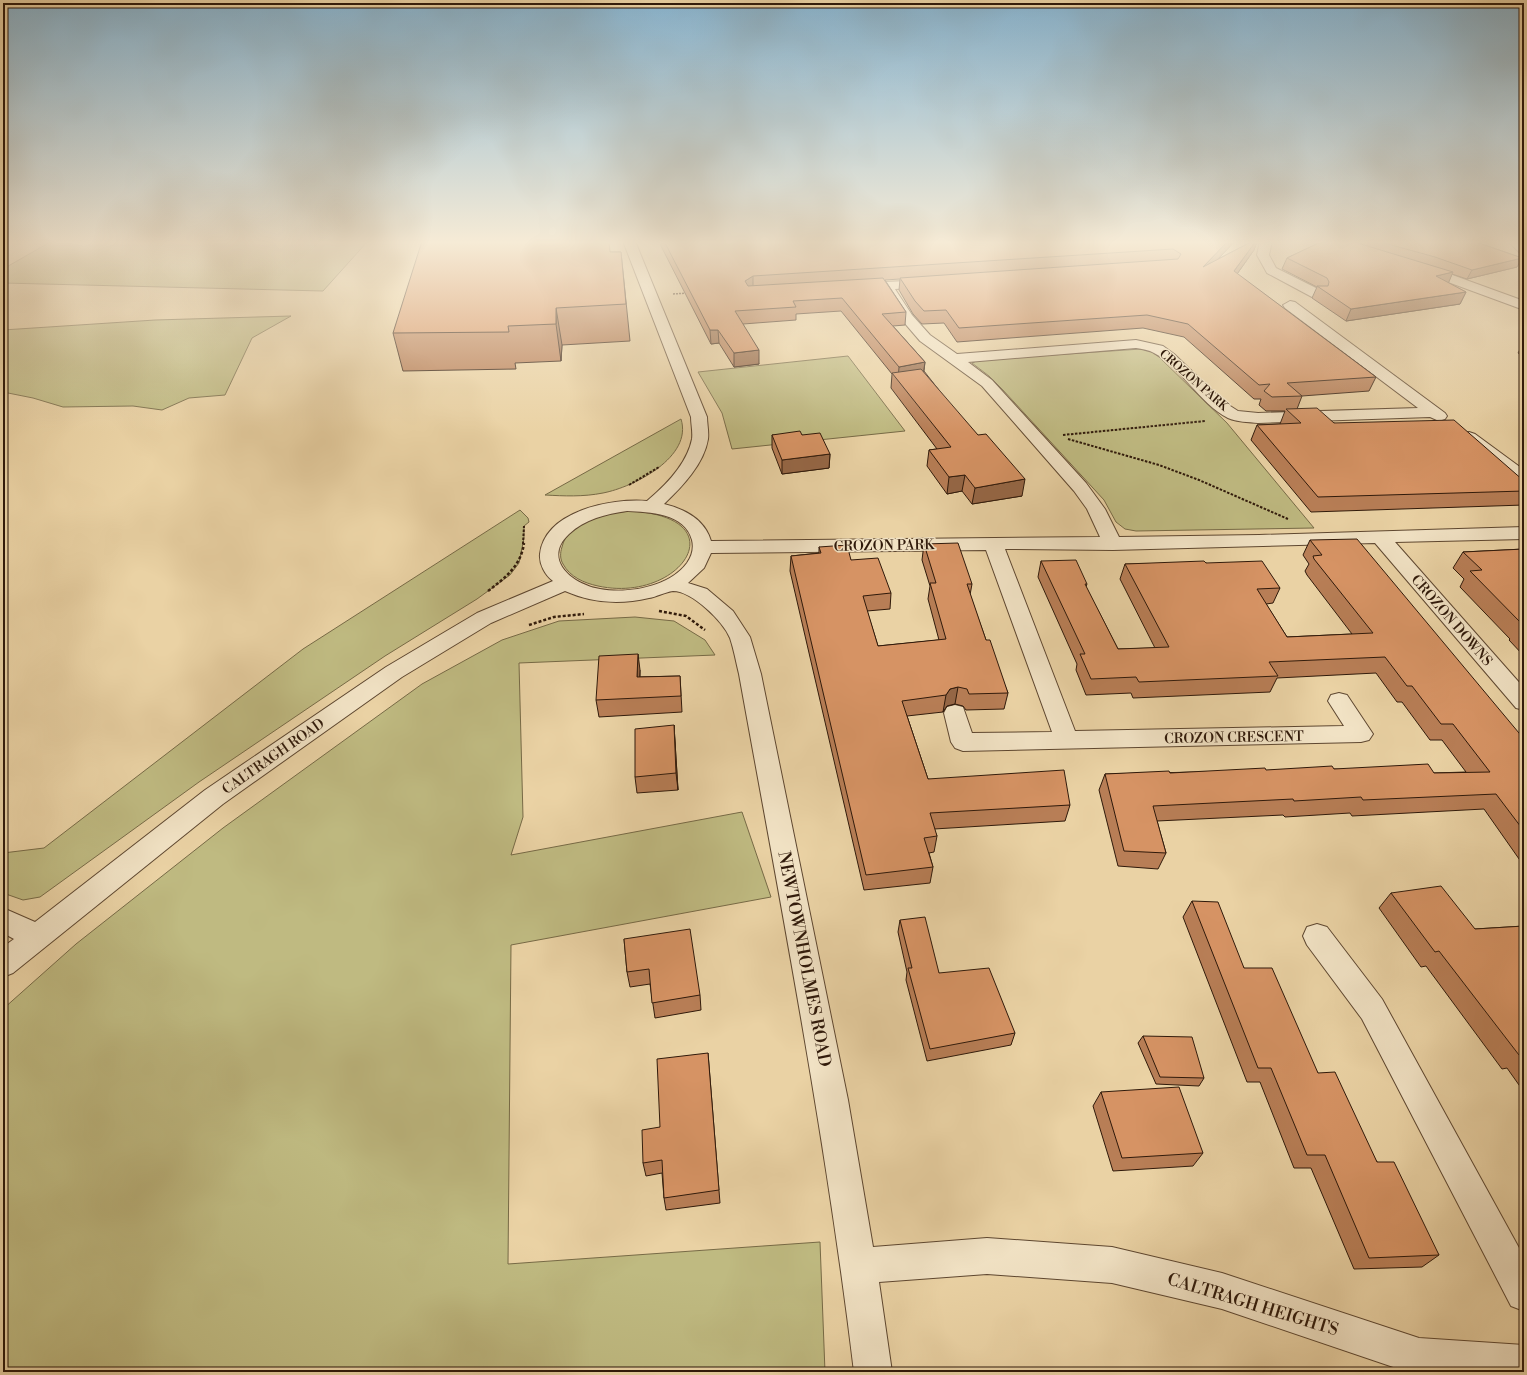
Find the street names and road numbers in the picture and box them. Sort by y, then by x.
street label: CROZON PARK [1156,346,1232,415]
street label: CROZON PARK [833,536,935,556]
street label: CROZON DOWNS [1407,571,1496,670]
street label: CALTRAGH ROAD [219,715,328,799]
street label: CROZON CRESCENT [1164,728,1304,748]
street label: NEWTOWNHOLMES ROAD [772,850,836,1069]
street label: CALTRAGH HEIGHTS [1164,1268,1341,1341]

